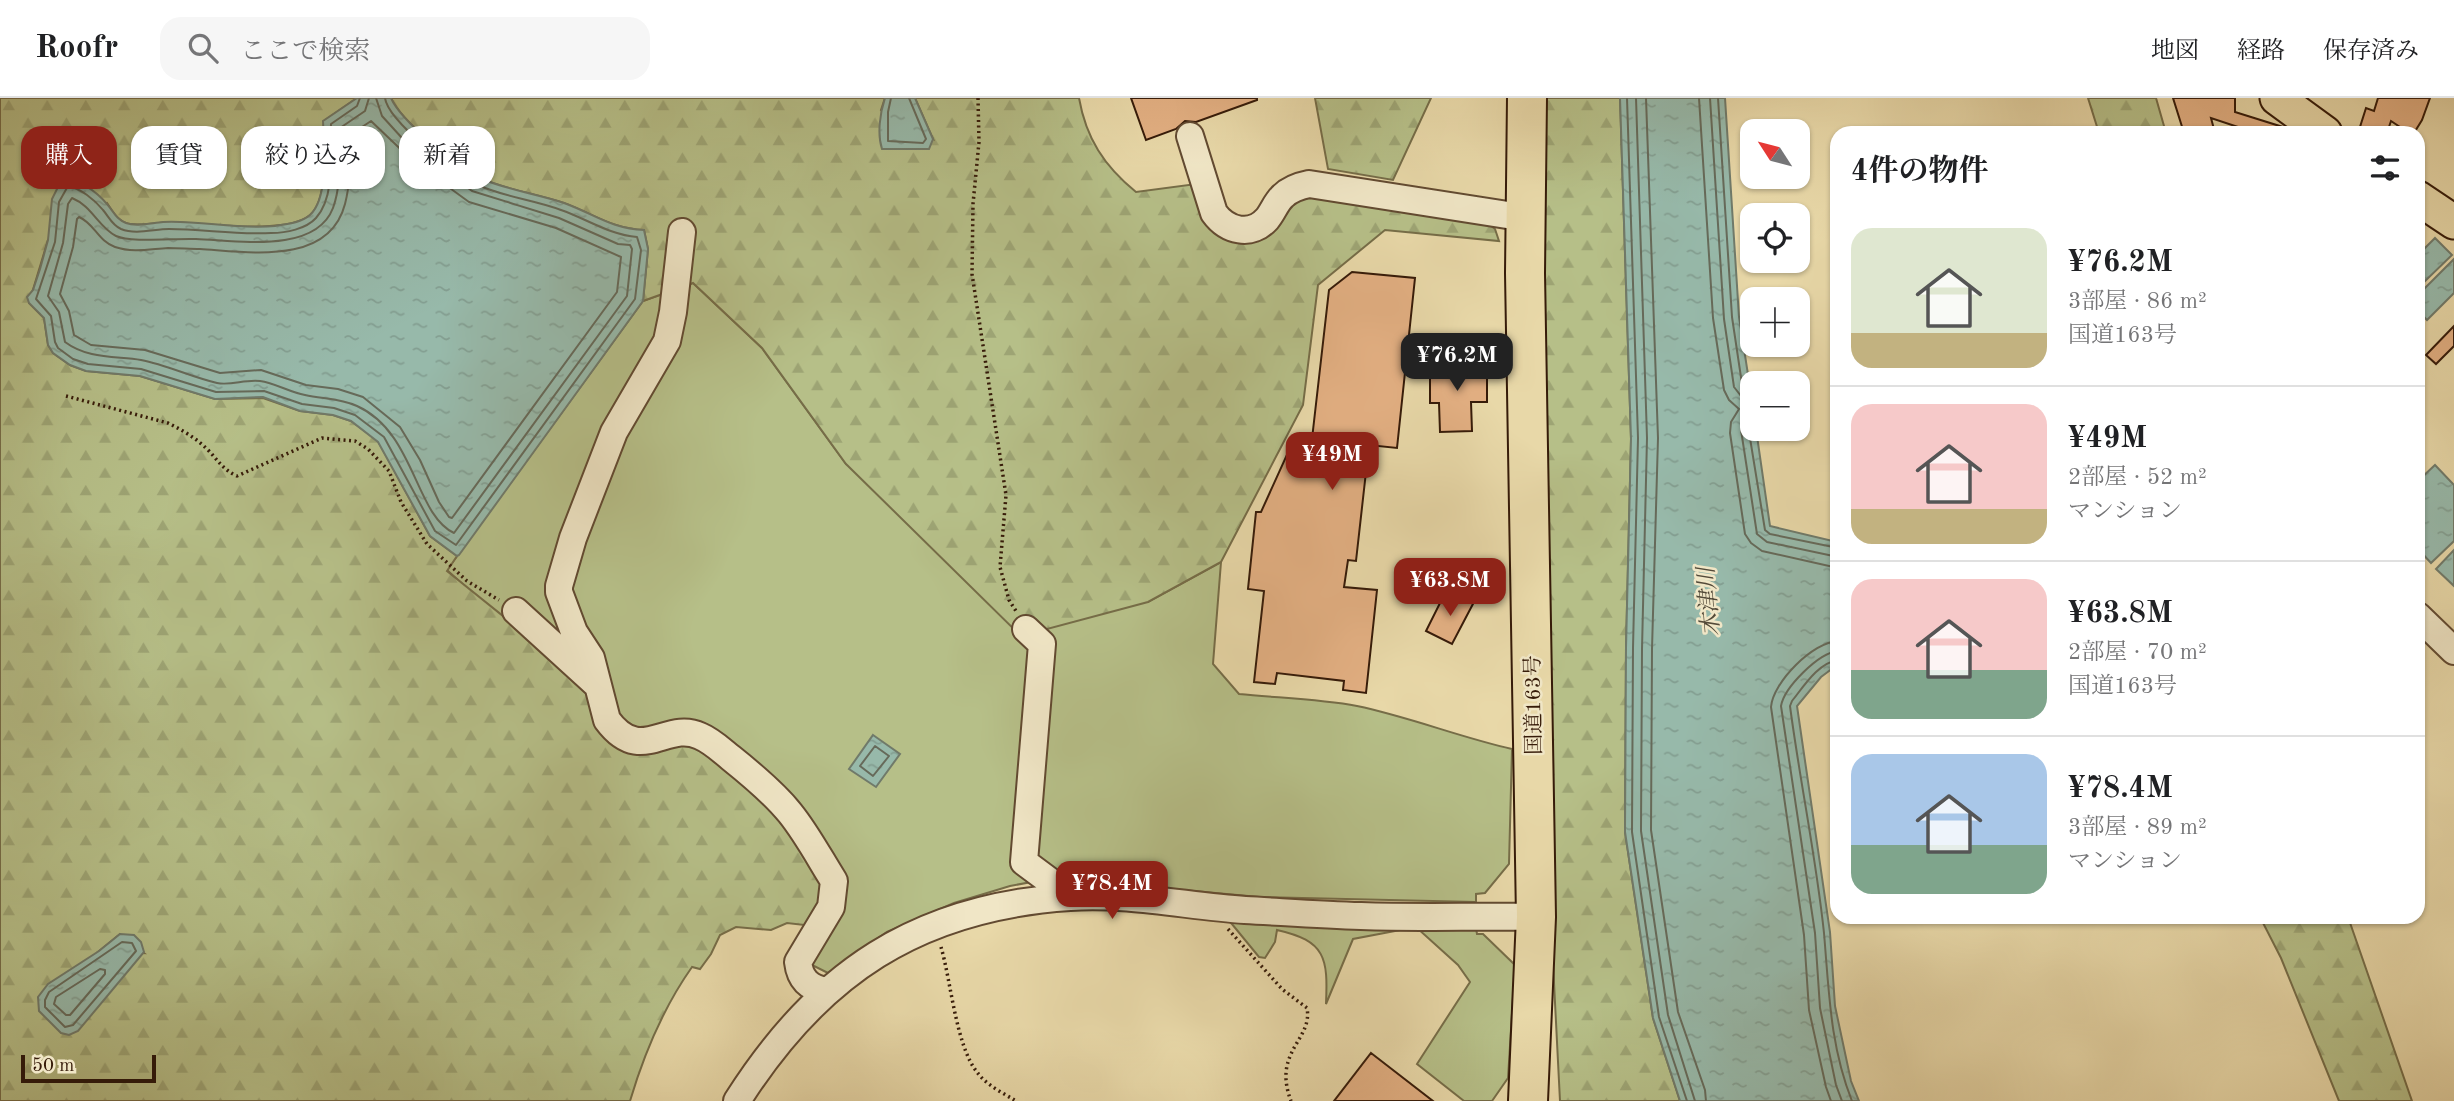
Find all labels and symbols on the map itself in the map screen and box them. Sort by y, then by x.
north arrow [1740,119,1810,189]
pin: ¥76.2M [1400,334,1514,393]
pin: ¥49M [1291,432,1373,492]
pin: ¥63.8M [1393,559,1507,618]
water label: 木津川 [1693,564,1724,637]
street label: 国道163号 [1521,655,1546,755]
pin: ¥78.4M [1055,862,1169,921]
scale bar [21,1052,156,1084]

